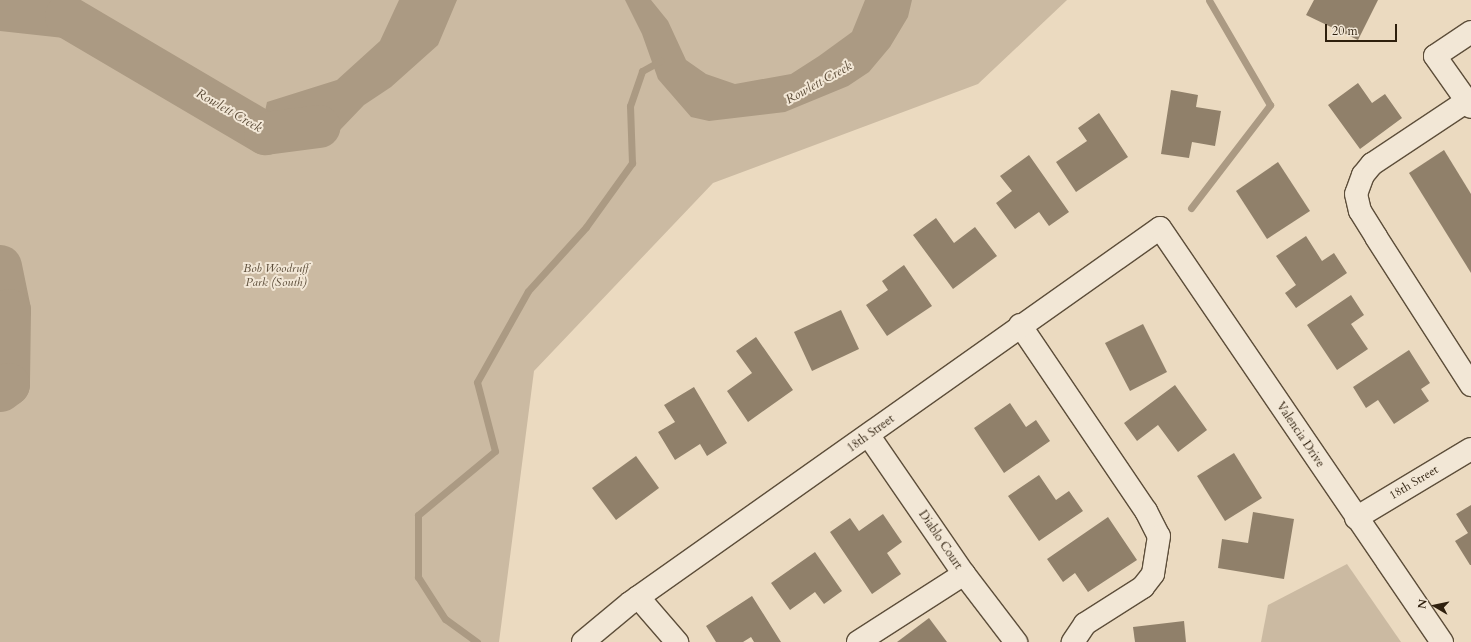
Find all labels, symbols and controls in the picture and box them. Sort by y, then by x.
scale bar [1327,16,1399,42]
text: 20 m [1332,23,1358,39]
water label: Rowlett Creek [783,58,855,108]
water label: Rowlett Creek [193,86,265,136]
park label: Bob Woodruff Park (South) [243,262,309,290]
street label: Valencia Drive [1273,400,1327,470]
street label: 18th Street [845,412,897,456]
street label: 18th Street [1387,463,1441,503]
street label: Diablo Court [915,508,965,572]
north arrow [1415,586,1455,626]
text: N [1414,598,1431,610]

